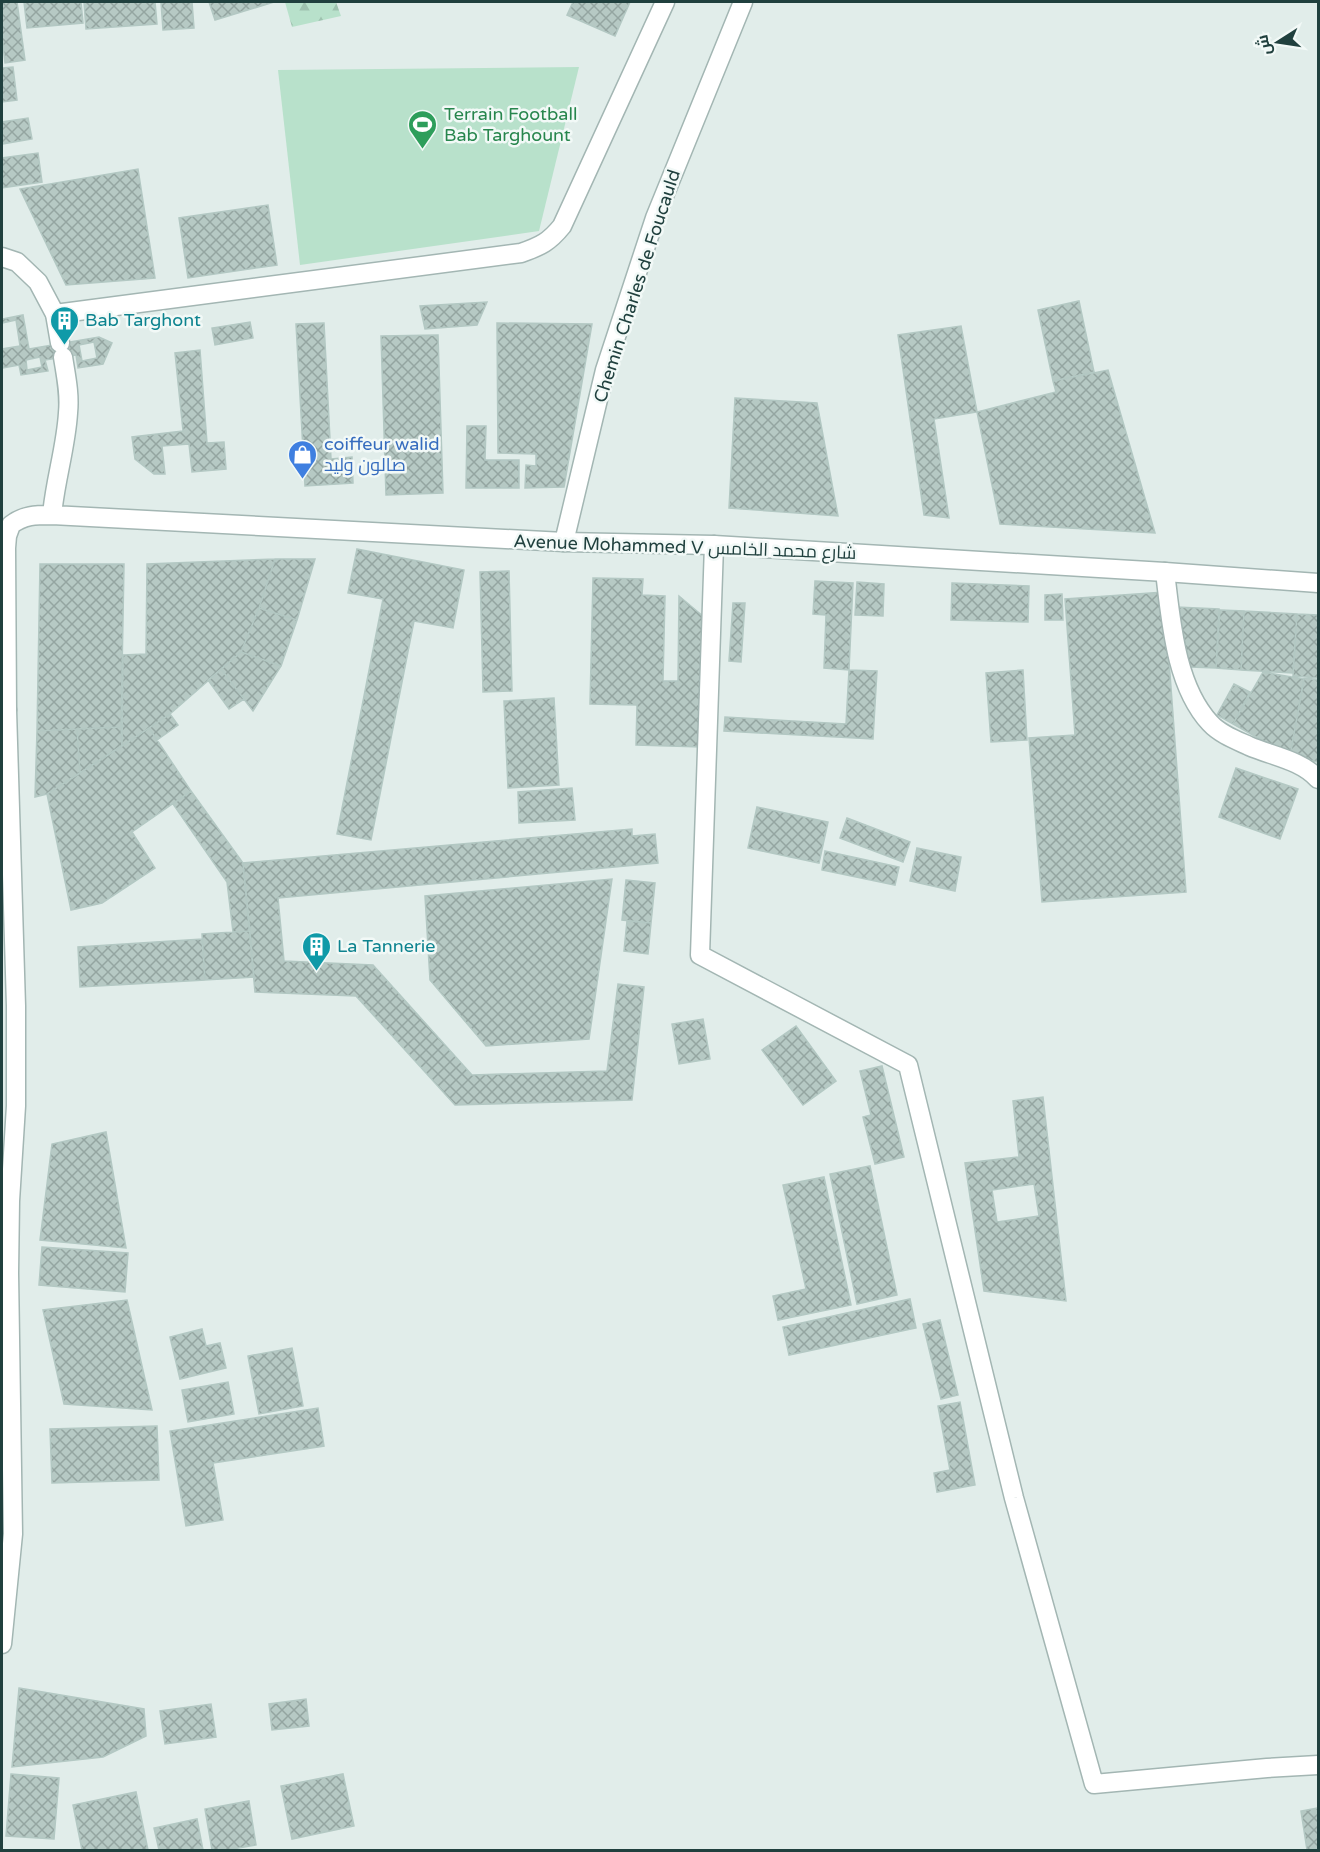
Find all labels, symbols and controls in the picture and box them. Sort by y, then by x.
north arrow [1248,12,1308,72]
text: ش [1252,33,1276,57]
place label: Terrain Football Bab Targhount [444,103,577,146]
sports icon: Terrain Football Bab Targhount [407,108,439,150]
street label: Chemin Charles de Foucauld [589,167,685,405]
building icon: Bab Targhont [48,304,80,346]
place label: Bab Targhont [85,309,201,331]
place label: coiffeur walid صالون وليد [324,433,440,476]
shop icon: coiffeur walid صالون وليد [287,438,319,480]
street label: Avenue Mohammed V شارع محمد الخامس [513,530,857,565]
building icon: La Tannerie [300,930,332,972]
place label: La Tannerie [337,935,435,957]

